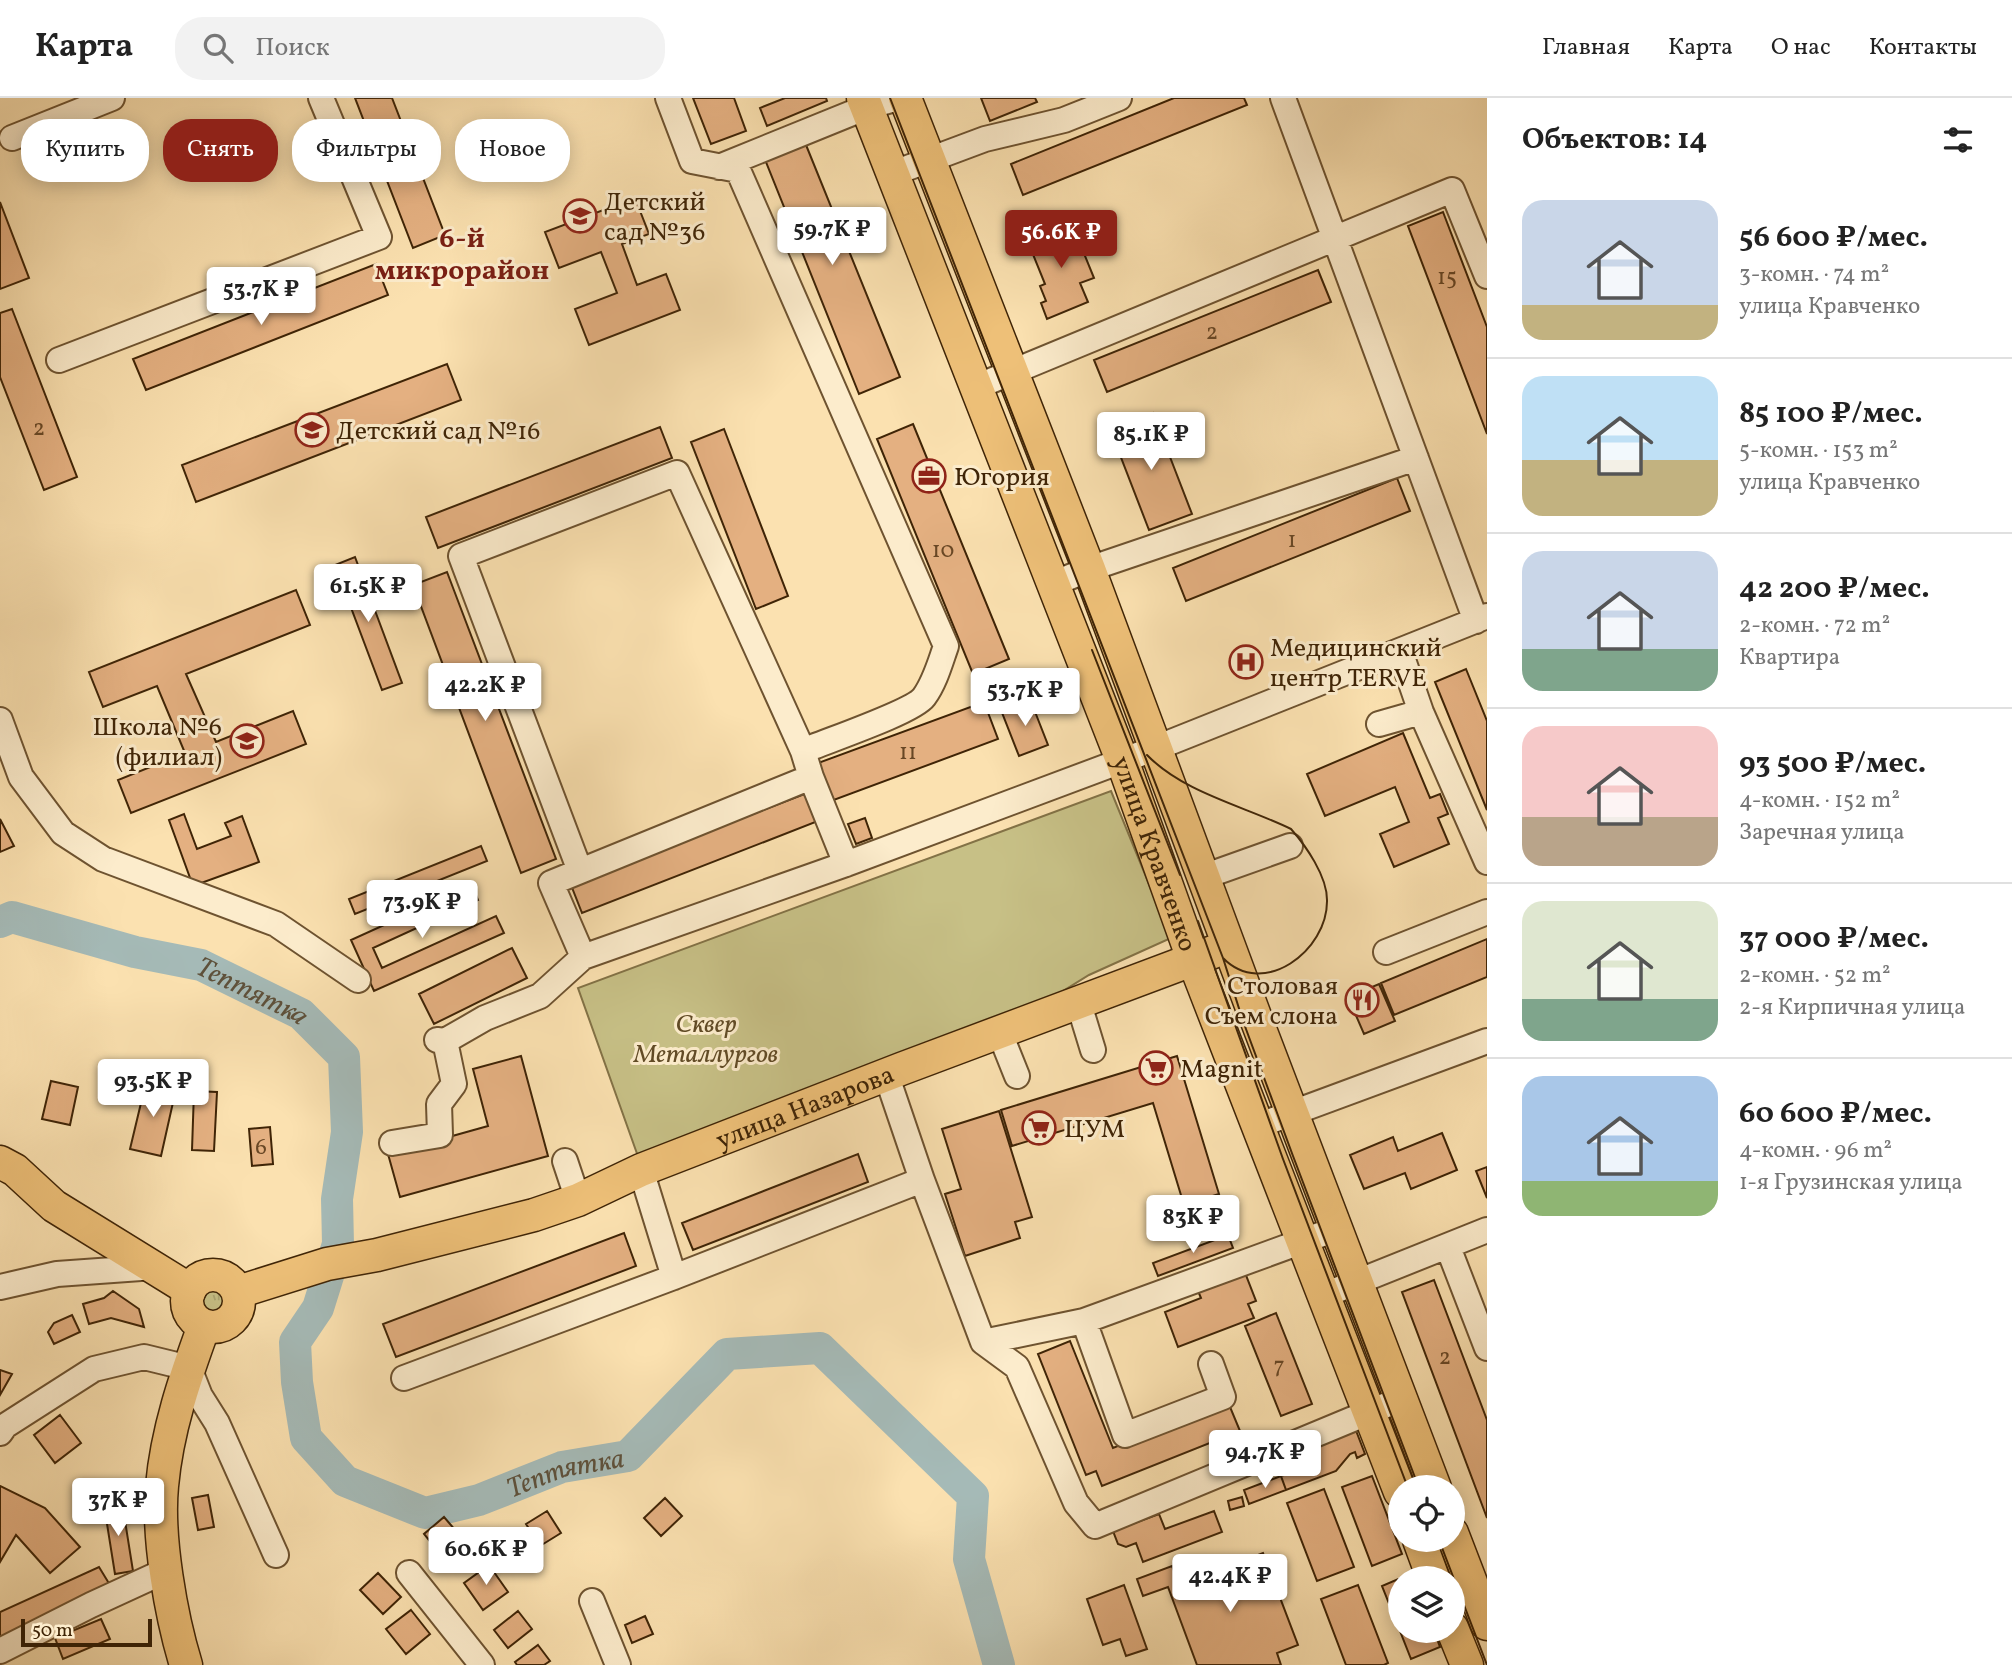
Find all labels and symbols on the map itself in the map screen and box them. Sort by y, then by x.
place label: Детский сад №36 [604,185,705,251]
school or university icon: Детский сад №36 [561,197,599,235]
pin: 59.7K ₽ [767,208,897,267]
pin: 56.6K ₽ [996,211,1126,270]
district label: 6-й микрорайон [375,220,549,291]
house number: 15 [1437,262,1457,294]
pin: 53.7K ₽ [196,268,326,327]
house number: 2 [1206,317,1218,349]
school or university icon: Детский сад №16 [293,411,331,449]
pin: 85.1K ₽ [1086,412,1216,472]
house number: 2 [33,413,45,445]
place label: Детский сад №16 [336,414,541,450]
office icon: Югория [910,457,948,495]
place label: Югория [954,460,1050,496]
house number: 1 [1288,525,1296,557]
house number: 10 [932,535,954,567]
pin: 61.5K ₽ [303,564,433,624]
place label: Медицинский центр TERVE [1270,631,1442,697]
hospital icon: Медицинский центр TERVE [1227,643,1265,681]
pin: 42.2K ₽ [420,664,550,723]
pin: 53.7K ₽ [960,668,1090,728]
place label: Школа №6 (филиал) [93,710,222,776]
school or university icon: Школа №6 (филиал) [228,722,266,760]
house number: 11 [899,737,917,769]
street label: улица Кравченко [1102,751,1205,957]
pin: 73.9K ₽ [357,880,487,940]
water label: Тептятка [189,949,318,1035]
place label: Столовая Съем слона [1205,969,1338,1035]
restaurant icon: Столовая Съем слона [1343,981,1381,1019]
park label: Сквер Металлургов [633,1007,778,1073]
supermarket icon: Magnit [1137,1049,1175,1087]
place label: Magnit [1180,1052,1263,1088]
street label: улица Назарова [711,1057,900,1159]
pin: 93.5K ₽ [88,1060,218,1119]
supermarket icon: ЦУМ [1020,1109,1058,1147]
place label: ЦУМ [1064,1112,1125,1148]
house number: 6 [255,1132,267,1164]
pin: 83K ₽ [1144,1196,1242,1255]
house number: 2 [1439,1342,1451,1374]
house number: 7 [1273,1351,1285,1383]
pin: 94.7K ₽ [1200,1430,1330,1490]
water label: Тептятка [501,1440,627,1509]
pin: 37K ₽ [69,1478,167,1538]
pin: 60.6K ₽ [421,1528,551,1587]
pin: 42.4K ₽ [1165,1554,1295,1614]
scale bar [21,1616,152,1648]

